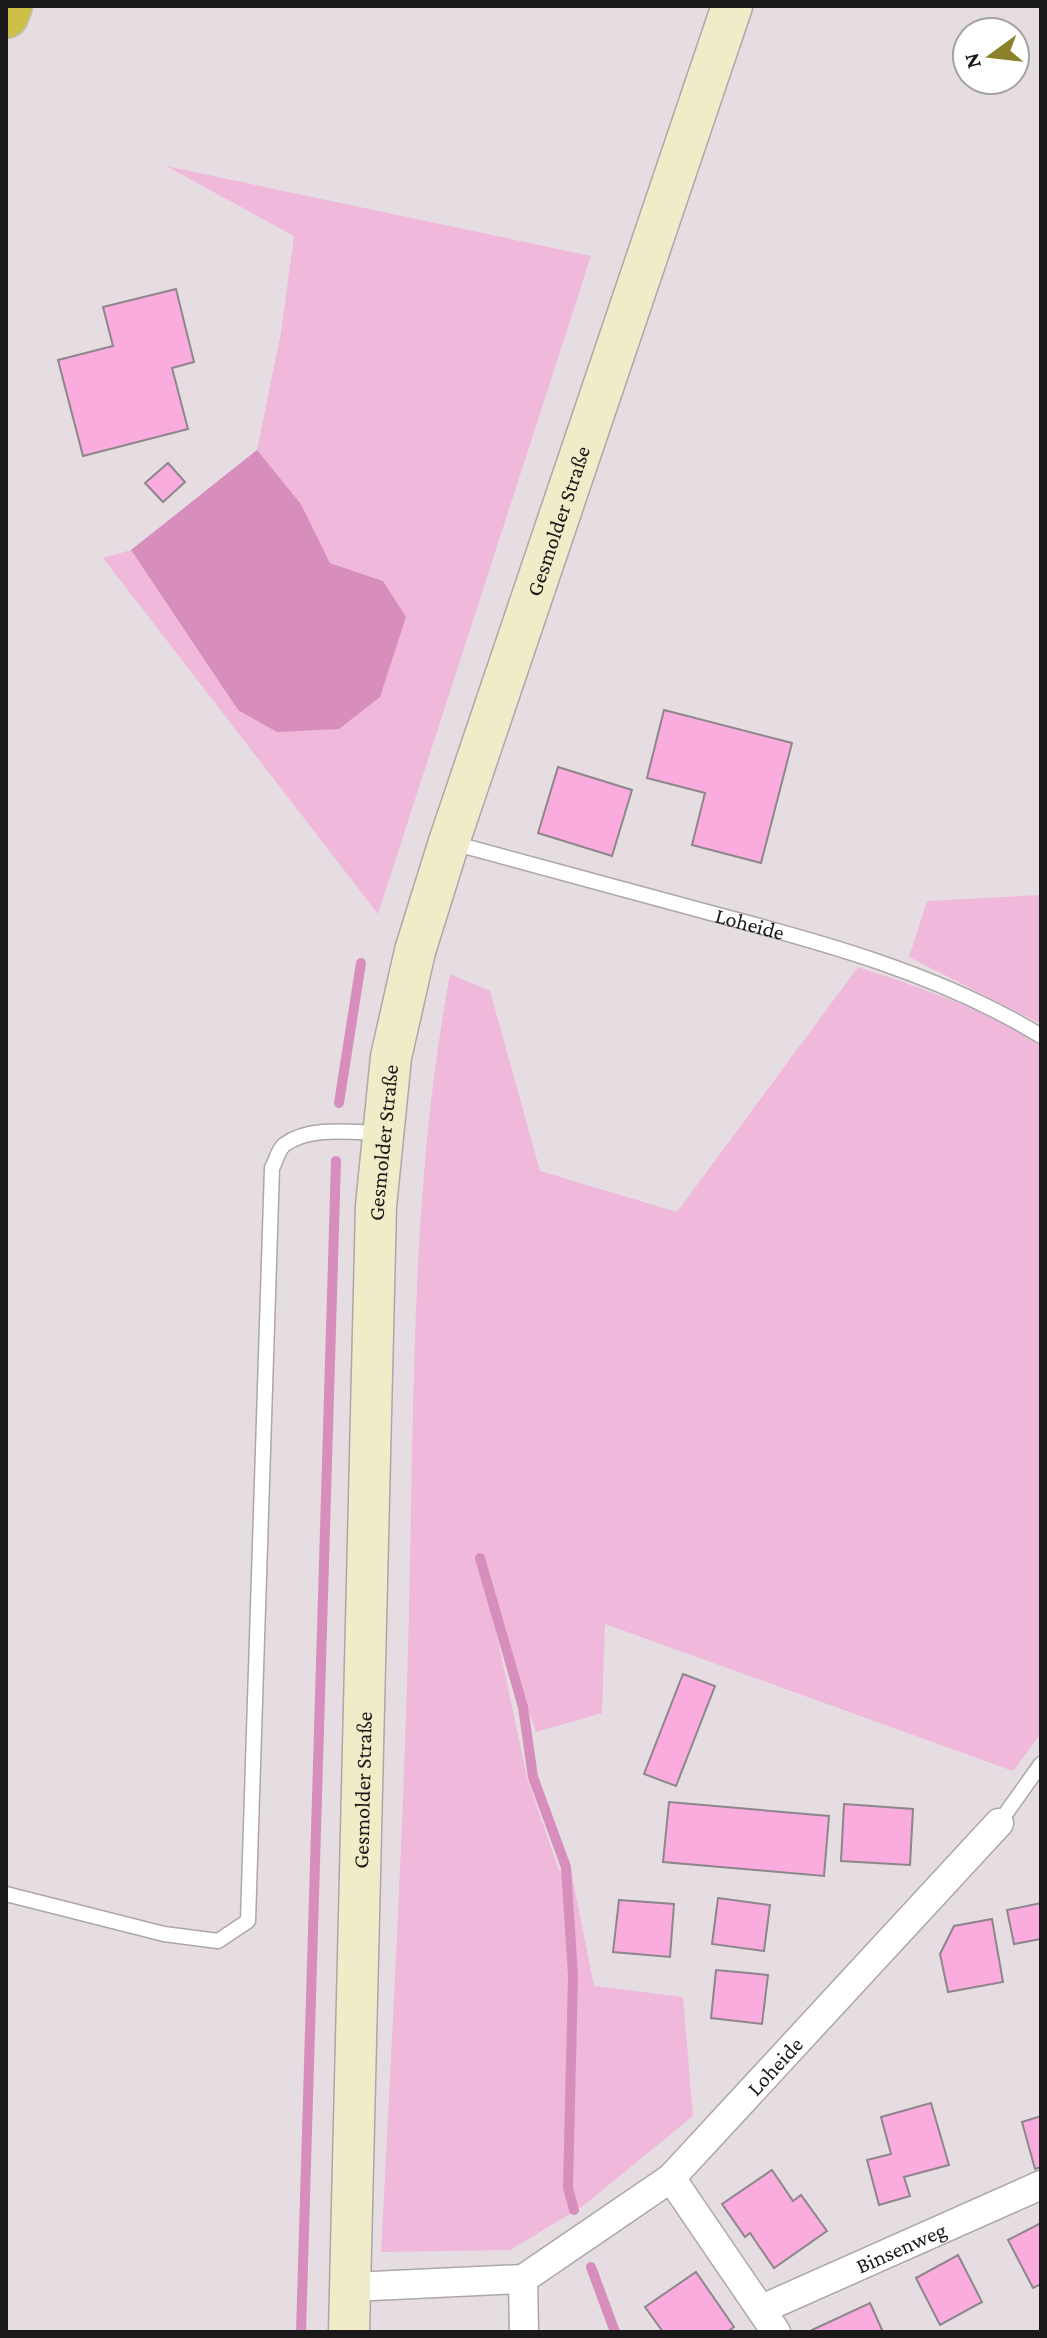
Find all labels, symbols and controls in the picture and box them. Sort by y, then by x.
north arrow [951,16,1031,96]
text: N [958,51,986,72]
street label: Gesmolder Straße [521,443,595,599]
street label: Loheide [713,903,787,945]
street label: Gesmolder Straße [364,1063,403,1221]
street label: Gesmolder Straße [348,1711,377,1869]
street label: Loheide [742,2032,808,2101]
street label: Binsenweg [852,2217,950,2279]

